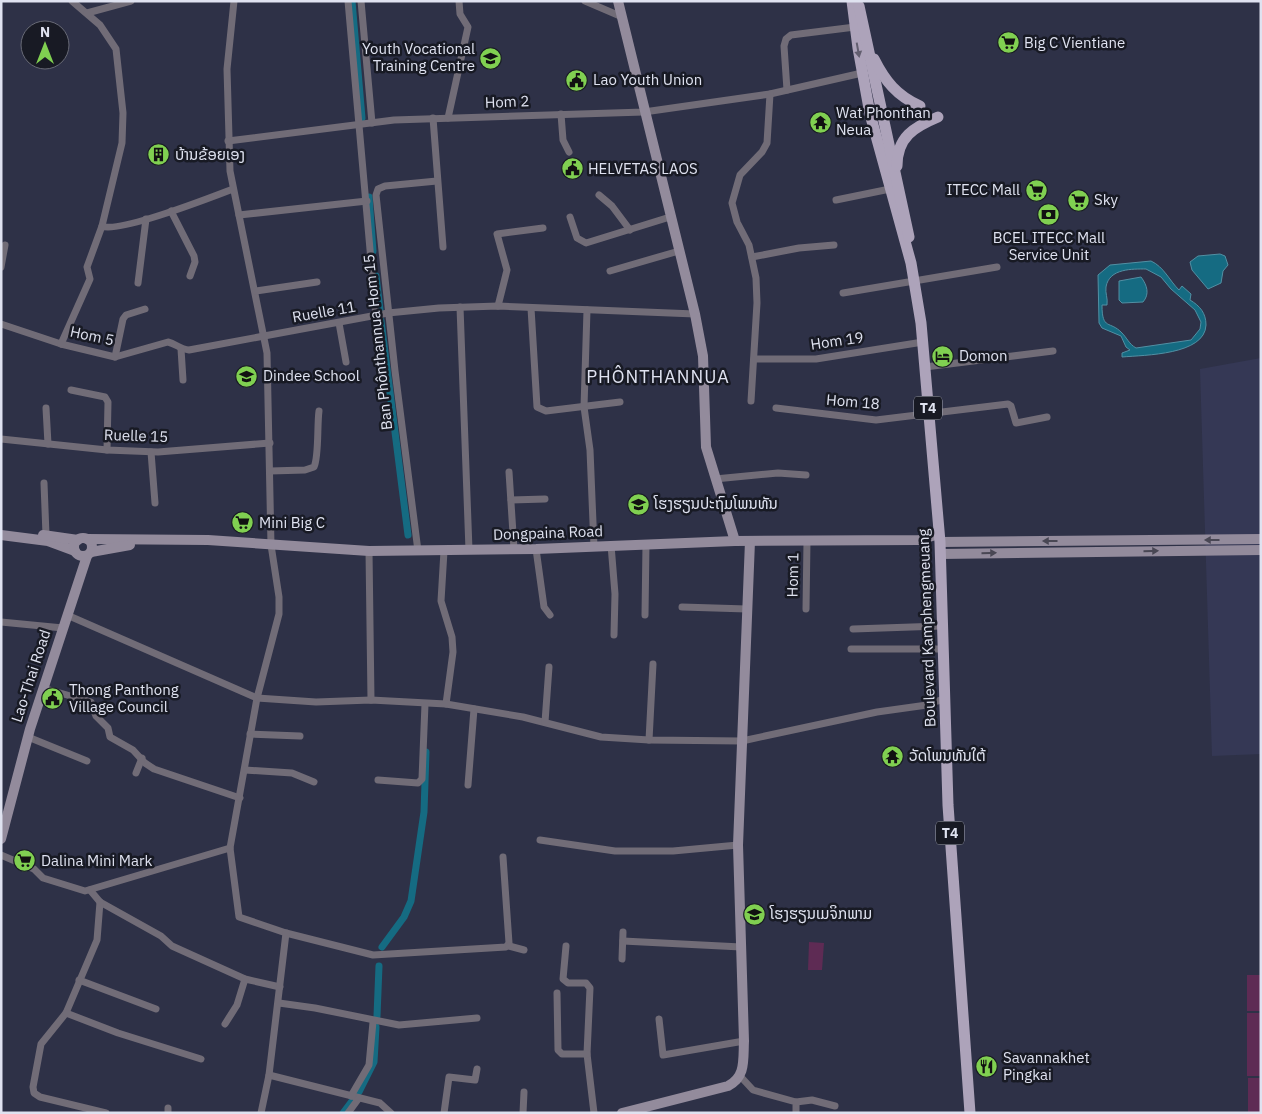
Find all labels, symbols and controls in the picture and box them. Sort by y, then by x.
north arrow [20,20,70,70]
text: N [40,23,50,41]
supermarket icon: Big C Vientiane [996,31,1020,55]
place label: Big C Vientiane [1024,33,1125,52]
place label: Youth Vocational Training Centre [362,39,475,75]
one-way arrow [854,42,862,58]
school or university icon: Youth Vocational Training Centre [479,46,503,70]
public building icon: Lao Youth Union [565,68,589,92]
place label: Lao Youth Union [593,70,702,89]
street label: Hom 2 [484,91,530,112]
place label: Wat Phonthan Neua [836,103,931,139]
temple icon: Wat Phonthan Neua [808,110,832,134]
building icon: ບ້ານຂ້ອຍເອງ [147,143,171,167]
place label: ບ້ານຂ້ອຍເອງ [175,145,245,164]
public building icon: HELVETAS LAOS [560,157,584,181]
place label: HELVETAS LAOS [588,159,698,178]
supermarket icon: ITECC Mall [1024,178,1048,202]
place label: ITECC Mall [947,180,1020,199]
supermarket icon: Sky [1066,188,1090,212]
place label: Sky [1094,190,1119,209]
bank icon: BCEL ITECC Mall Service Unit [1037,203,1061,227]
place label: BCEL ITECC Mall Service Unit [993,228,1105,264]
street label: Ban Phônthannua Hom 15 [359,253,396,431]
street label: Ruelle 11 [291,297,357,326]
street label: Hom 5 [68,322,116,349]
street label: Hom 19 [809,327,865,354]
hotel icon: Domon [931,344,955,368]
place label: Domon [959,346,1007,365]
school or university icon: Dindee School [235,364,259,388]
district label: PHÔNTHANNUA [586,365,730,388]
place label: Dindee School [263,366,360,385]
street label: Hom 18 [825,390,881,413]
road number: T4 [914,396,942,419]
street label: Ruelle 15 [104,425,168,446]
school or university icon: ໂຮງຮຽນປະຖົມໂພນທັນ [626,492,650,516]
place label: ໂຮງຮຽນປະຖົມໂພນທັນ [653,494,778,514]
supermarket icon: Mini Big C [231,511,255,535]
place label: Mini Big C [259,513,325,532]
street label: Dongpaina Road [493,521,603,544]
street label: Boulevard Kamphengmeuang [914,528,939,727]
one-way arrow [1204,536,1220,544]
one-way arrow [1041,537,1057,545]
one-way arrow [1143,547,1159,555]
one-way arrow [981,549,997,557]
street label: Hom 1 [783,553,802,597]
street label: Lao-Thai Road [7,627,54,725]
place label: Thong Panthong Village Council [69,680,179,716]
public building icon: Thong Panthong Village Council [41,687,65,711]
temple icon: ວັດໂພນທັນໃຕ້ [881,744,905,768]
place label: ວັດໂພນທັນໃຕ້ [909,746,986,765]
road number: T4 [936,821,964,844]
supermarket icon: Dalina Mini Mark [13,849,37,873]
place label: Dalina Mini Mark [41,851,152,870]
school or university icon: ໂຮງຮຽນເມຈິກພາມ [742,902,766,926]
place label: ໂຮງຮຽນເມຈິກພາມ [769,904,872,924]
place label: Savannakhet Pingkai [1003,1048,1090,1084]
restaurant icon: Savannakhet Pingkai [975,1055,999,1079]

